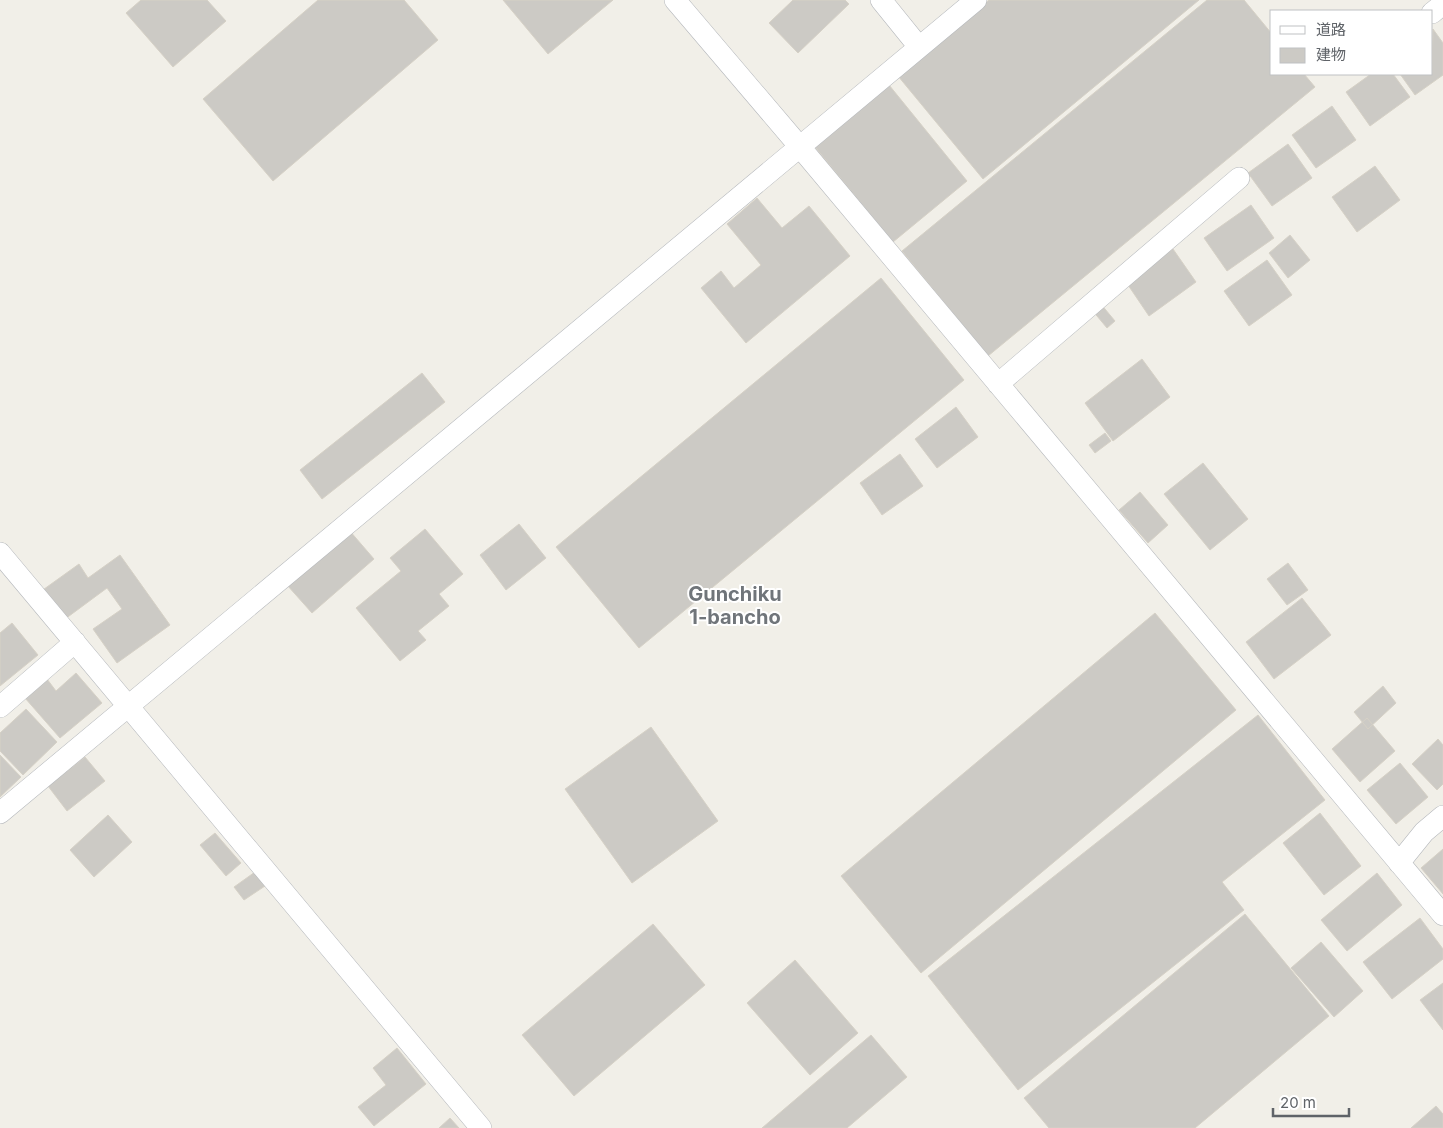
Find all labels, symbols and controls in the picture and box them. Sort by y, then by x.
legend [1270,10,1433,75]
text: 道路 [1316,20,1346,39]
text: 建物 [1316,45,1346,64]
district label: Gunchiku 1-bancho [688,582,782,629]
scale bar [1273,1086,1349,1118]
text: 20 m [1280,1093,1316,1112]

